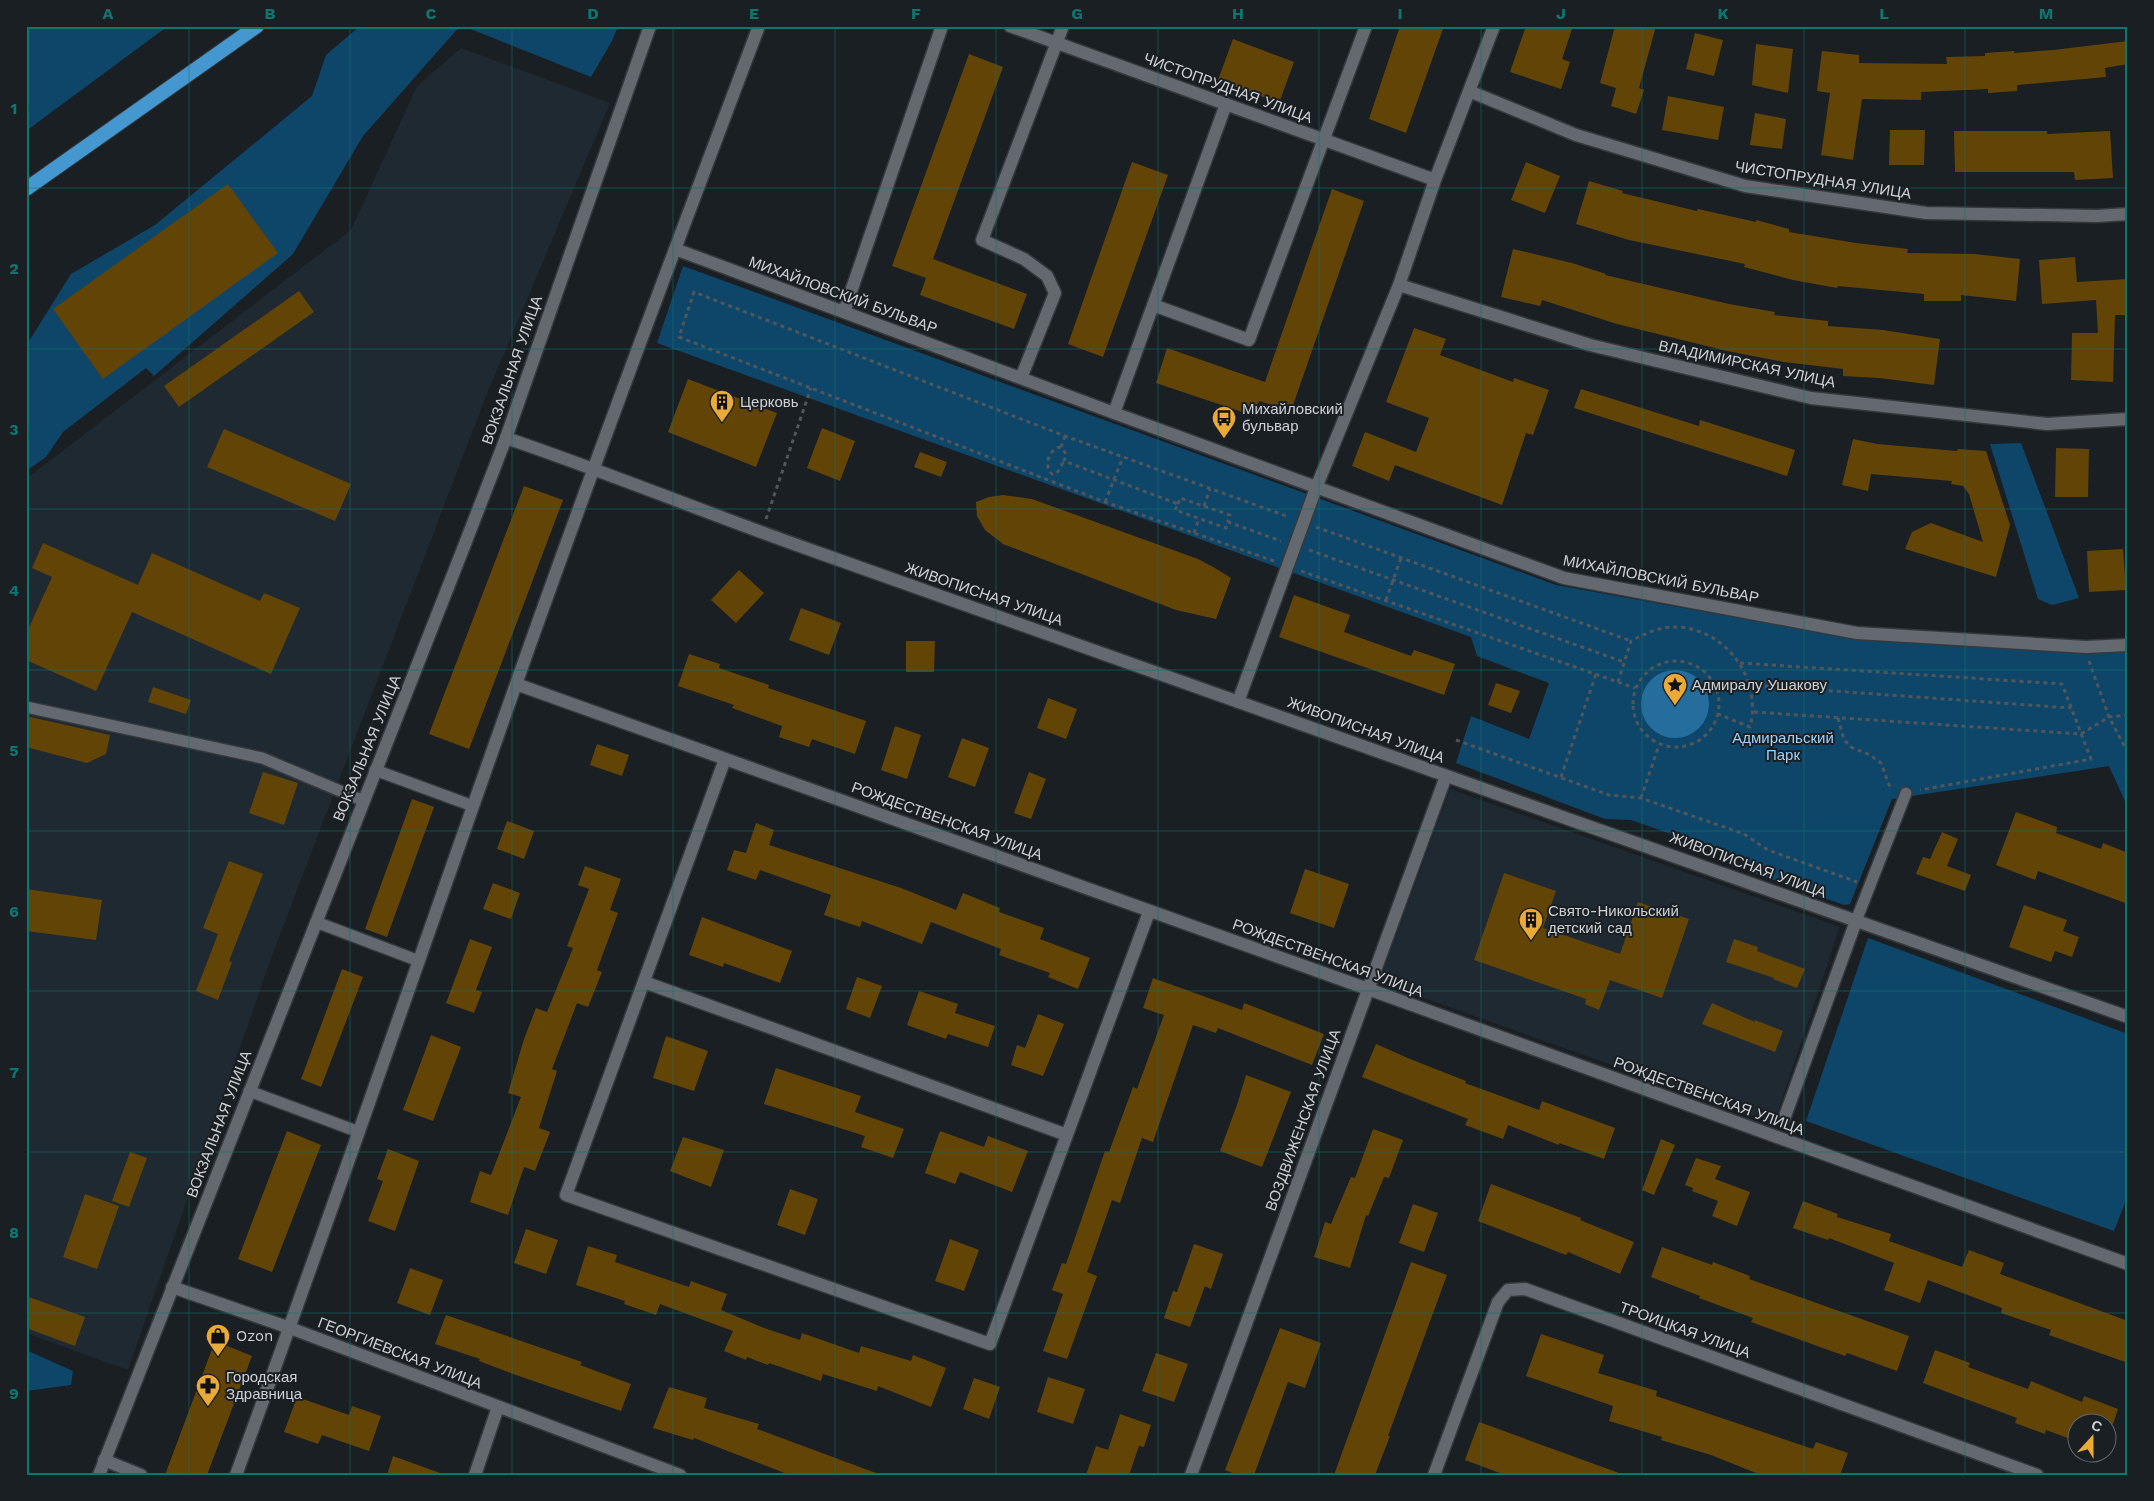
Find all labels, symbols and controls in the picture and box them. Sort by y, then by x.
text: A [103,4,114,23]
text: B [265,4,276,23]
text: C [426,4,437,23]
text: D [587,4,599,23]
text: E [749,4,759,23]
text: F [911,4,921,23]
text: G [1071,4,1083,23]
text: H [1232,4,1244,23]
text: I [1397,4,1403,23]
text: J [1556,4,1566,23]
text: K [1717,4,1729,23]
text: L [1879,4,1889,23]
text: M [2039,4,2053,23]
street label: ЧИСТОПРУДНАЯ УЛИЦА [1141,49,1315,127]
text: 1 [11,99,17,118]
street label: ЧИСТОПРУДНАЯ УЛИЦА [1734,157,1912,203]
street label: МИХАЙЛОВСКИЙ БУЛЬВАР [746,252,940,338]
text: 2 [9,259,19,278]
street label: ВОКЗАЛЬНАЯ УЛИЦА [478,293,546,447]
street label: ВЛАДИМИРСКАЯ УЛИЦА [1657,336,1837,392]
building icon: Церковь [709,389,735,423]
place label: Церковь [740,393,799,411]
place label: Михайловский бульвар [1242,400,1343,435]
bus stop icon: Михайловский бульвар [1211,405,1237,439]
text: 3 [9,420,19,439]
street label: МИХАЙЛОВСКИЙ БУЛЬВАР [1562,551,1760,607]
street label: ЖИВОПИСНАЯ УЛИЦА [903,559,1065,629]
text: 4 [9,581,19,600]
street label: ВОКЗАЛЬНАЯ УЛИЦА [329,672,405,824]
place icon: Адмиралу Ушакову [1662,672,1688,706]
place label: Адмиралу Ушакову [1692,676,1827,694]
street label: ЖИВОПИСНАЯ УЛИЦА [1285,693,1447,767]
park label: Адмиральский Парк [1732,729,1834,764]
text: 5 [9,741,19,760]
street label: РОЖДЕСТВЕНСКАЯ УЛИЦА [849,778,1045,864]
street label: ЖИВОПИСНАЯ УЛИЦА [1667,828,1829,902]
text: 6 [9,902,19,921]
place label: Свято-Никольский детский сад [1548,902,1679,937]
building icon: Свято-Никольский детский сад [1518,907,1544,941]
street label: РОЖДЕСТВЕНСКАЯ УЛИЦА [1230,915,1426,1001]
street label: ВОЗДВИЖЕНСКАЯ УЛИЦА [1262,1027,1344,1213]
street label: ВОКЗАЛЬНАЯ УЛИЦА [183,1048,255,1200]
street label: РОЖДЕСТВЕНСКАЯ УЛИЦА [1611,1053,1807,1139]
text: 7 [9,1063,19,1082]
text: 8 [9,1223,19,1242]
street label: ТРОИЦКАЯ УЛИЦА [1617,1298,1753,1362]
street label: ГЕОРГИЕВСКАЯ УЛИЦА [315,1313,485,1393]
shop icon: Ozon [205,1323,231,1357]
place label: Ozon [236,1327,273,1345]
place label: Городская Здравница [226,1368,303,1403]
pharmacy icon: Городская Здравница [195,1373,221,1407]
text: 9 [9,1384,19,1403]
north arrow [2066,1414,2116,1464]
text: С [2089,1417,2104,1435]

